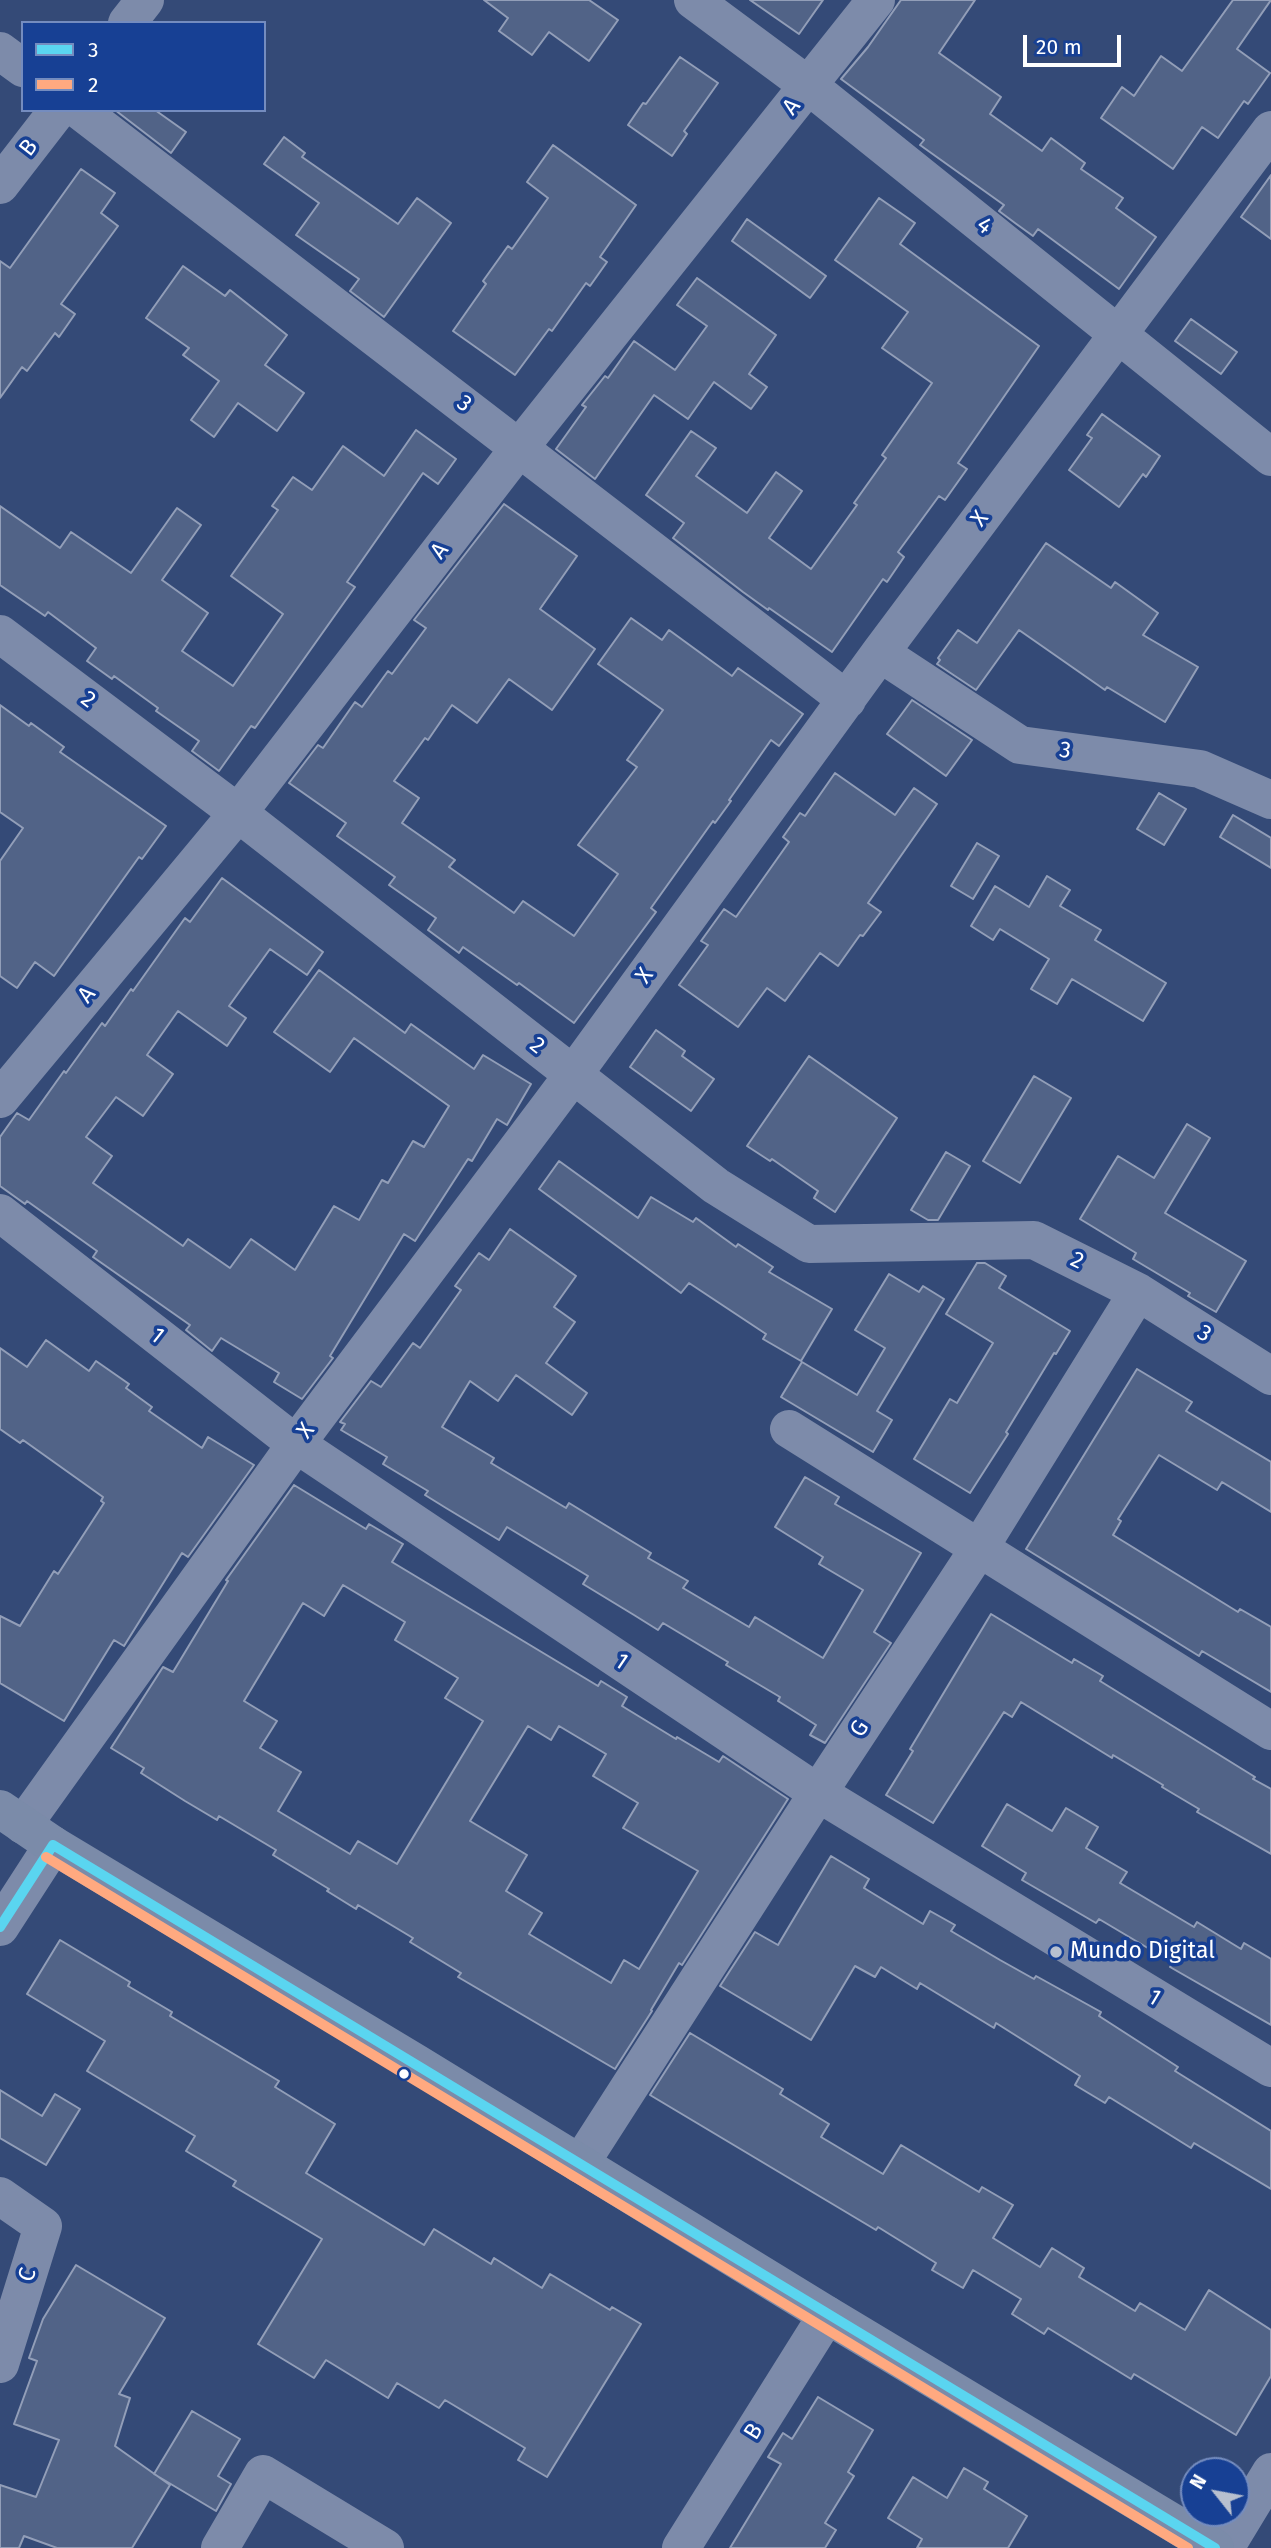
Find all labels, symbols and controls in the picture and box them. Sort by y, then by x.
legend [21,21,266,112]
scale bar [1026,21,1124,65]
text: 20 m [1036,34,1082,60]
text: 3 [88,37,98,63]
text: 2 [88,72,98,98]
street label: A [777,93,807,121]
street label: B [14,134,44,162]
street label: 4 [971,211,997,241]
street label: 3 [451,390,477,418]
street label: X [965,506,995,532]
street label: A [425,537,455,565]
street label: 2 [75,686,101,714]
street label: 3 [1057,737,1073,765]
street label: X [630,963,660,989]
street label: A [72,981,102,1009]
street label: 2 [524,1032,550,1060]
street label: 2 [1066,1246,1088,1276]
street label: 3 [1192,1319,1216,1349]
street label: 1 [145,1322,169,1350]
street label: X [291,1418,321,1444]
street label: 1 [609,1648,633,1676]
street label: G [844,1715,876,1743]
place label: Mundo Digital [1070,1938,1215,1966]
marker: Mundo Digital [1048,1944,1064,1960]
street label: 1 [1143,1984,1165,2012]
unlabelled marker [397,2067,411,2081]
street label: C [13,2265,43,2285]
street label: B [739,2419,769,2445]
north arrow [1180,2457,1250,2527]
text: N [1185,2471,1211,2493]

